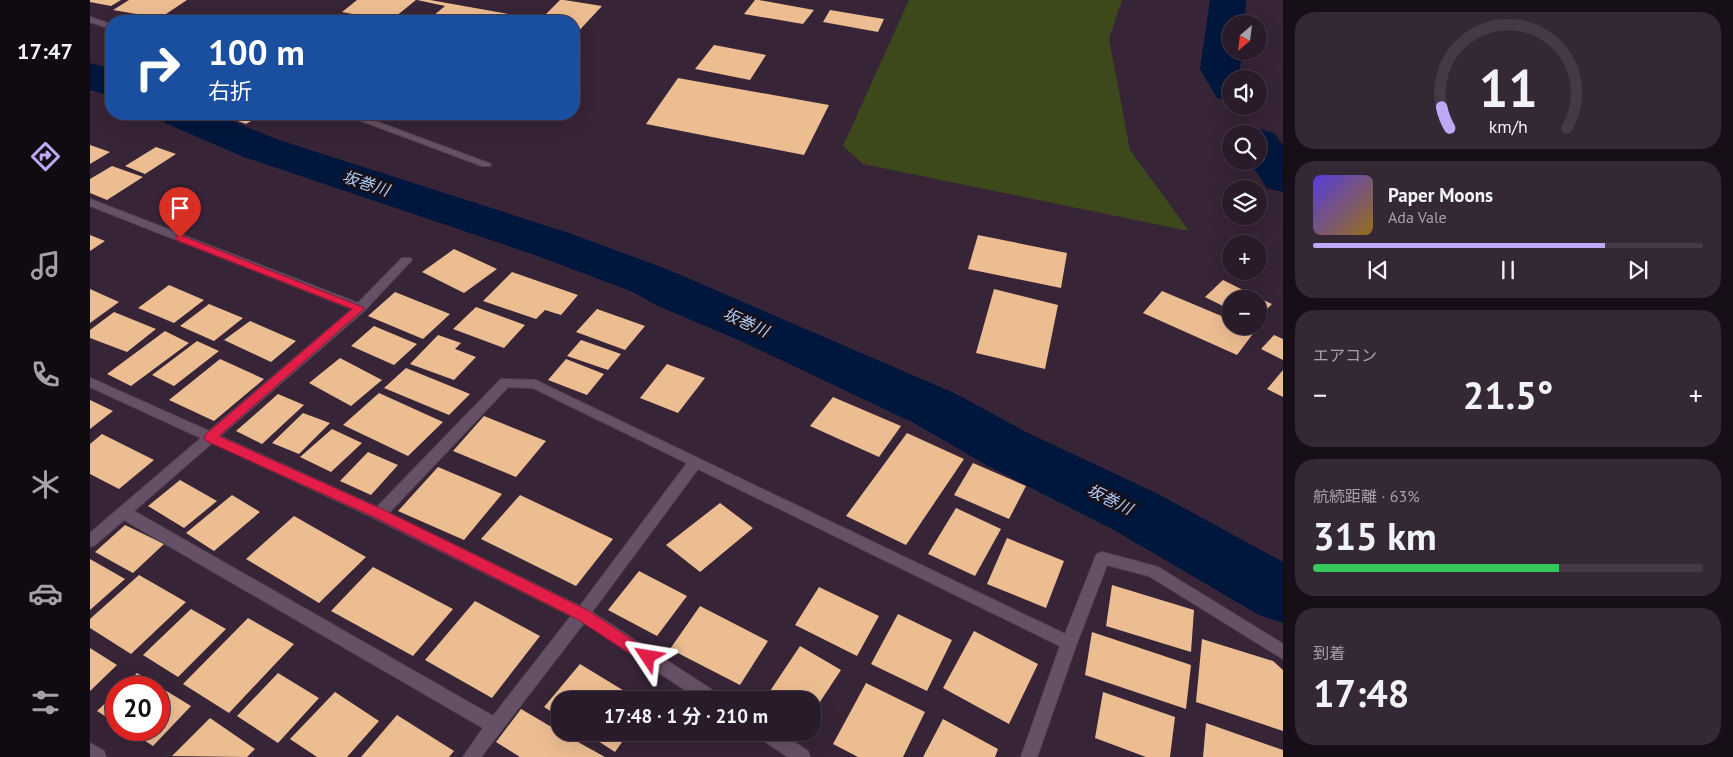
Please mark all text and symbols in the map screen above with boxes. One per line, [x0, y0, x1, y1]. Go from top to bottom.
north arrow [1222, 15, 1268, 60]
map controls [1222, 15, 1267, 335]
text: 100 m [208, 29, 305, 75]
icon: right [125, 35, 190, 100]
text: 17:47 [17, 37, 73, 65]
text: 11 [1479, 54, 1537, 121]
button: sound [1222, 70, 1267, 115]
text: 右折 [208, 77, 252, 105]
text: km/h [1488, 115, 1528, 138]
button: search [1222, 125, 1267, 170]
icon: directions [28, 139, 63, 174]
water label: 坂巻川 [340, 166, 394, 201]
button: layers [1222, 180, 1267, 225]
text: Paper Moons [1388, 183, 1493, 207]
pin [159, 187, 201, 238]
icon: arrive [166, 194, 194, 222]
text: Ada Vale [1388, 207, 1447, 227]
button: + [1222, 235, 1267, 280]
icon: music [28, 248, 63, 283]
icon: previous [1364, 256, 1392, 284]
icon: pause [1494, 256, 1522, 284]
icon: next [1624, 256, 1652, 284]
button: − [1222, 290, 1267, 335]
water label: 坂巻川 [720, 303, 774, 342]
text: エアコン [1313, 345, 1377, 365]
icon: phone [28, 357, 63, 392]
text: 21.5° [1463, 370, 1553, 419]
text: − [1313, 376, 1327, 413]
text: + [1689, 376, 1703, 413]
icon: climate [28, 467, 63, 502]
water label: 坂巻川 [1084, 479, 1138, 519]
text: 航続距離 · 63% [1313, 486, 1420, 506]
text: 315 km [1313, 511, 1437, 560]
icon: car [28, 576, 63, 611]
position arrow [621, 630, 673, 682]
text: 到着 [1313, 643, 1345, 663]
text: 17:48 [1313, 668, 1409, 717]
speed limit sign: 20 [105, 676, 170, 741]
icon: filters [28, 685, 63, 720]
text: 17:48 · 1 分 · 210 m [604, 704, 768, 728]

